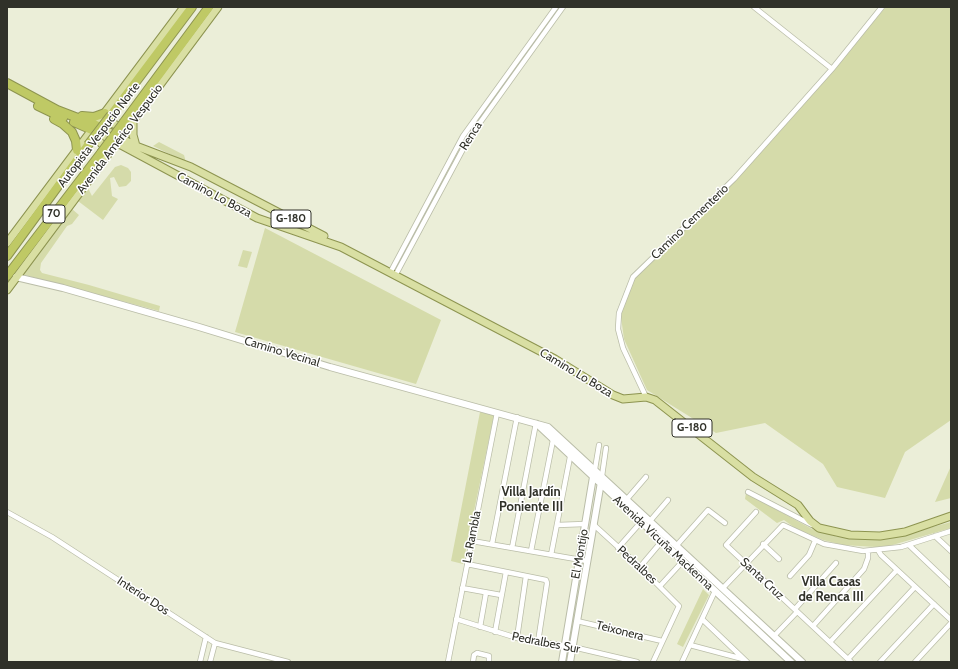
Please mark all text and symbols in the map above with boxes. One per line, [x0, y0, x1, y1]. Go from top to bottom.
street label: Autopista Vespucio Norte [55, 80, 143, 190]
street label: Avenida Américo Vespucio [74, 81, 166, 197]
street label: Renca [457, 119, 485, 153]
street label: Camino Lo Boza [174, 169, 254, 221]
street label: Camino Cementerio [648, 181, 732, 263]
road number: 70 [43, 205, 65, 223]
road number: G-180 [271, 210, 311, 228]
street label: Camino Vecinal [242, 334, 322, 370]
street label: Camino Lo Boza [537, 346, 615, 400]
road number: G-180 [672, 419, 712, 437]
district label: Villa Jardín Poniente III [499, 484, 563, 515]
street label: Avenida Vicuña Mackenna [610, 493, 716, 593]
street label: La Rambla [460, 510, 484, 564]
street label: El Montijo [569, 528, 591, 580]
street label: Pedralbes [614, 543, 660, 587]
street label: Santa Cruz [737, 555, 787, 603]
street label: Interior Dos [114, 574, 172, 618]
district label: Villa Casas de Renca III [798, 574, 864, 605]
street label: Teixonera [595, 618, 645, 644]
street label: Pedralbes Sur [511, 629, 581, 657]

